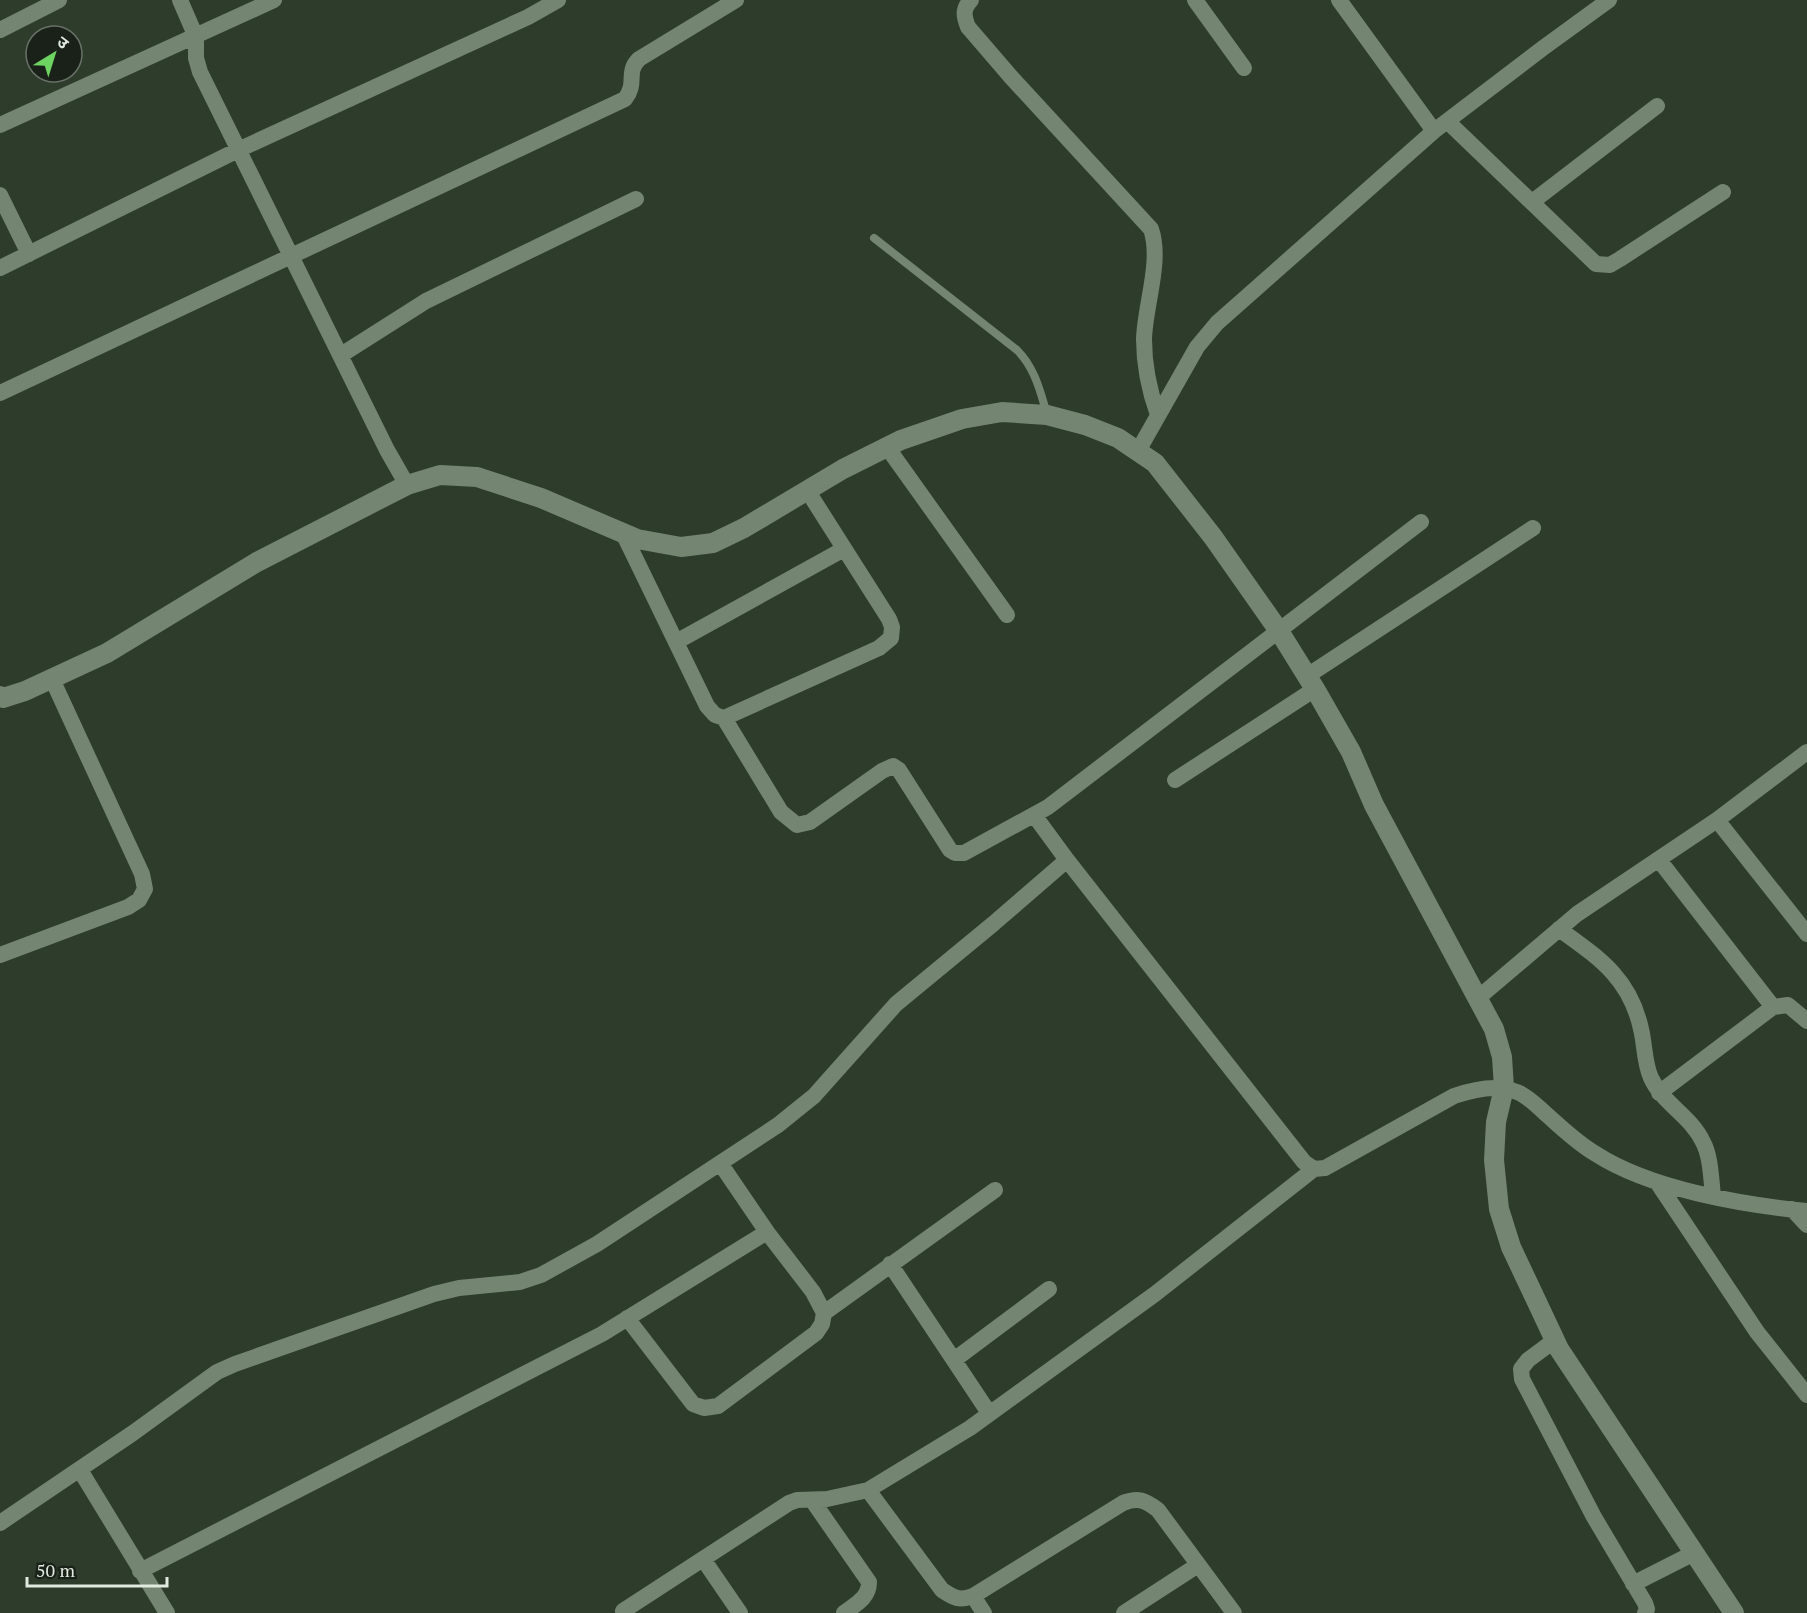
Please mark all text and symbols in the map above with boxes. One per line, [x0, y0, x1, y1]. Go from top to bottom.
north arrow [24, 24, 84, 84]
text: उ [53, 31, 74, 54]
scale bar [27, 1550, 166, 1588]
text: 50 m [36, 1558, 76, 1582]

